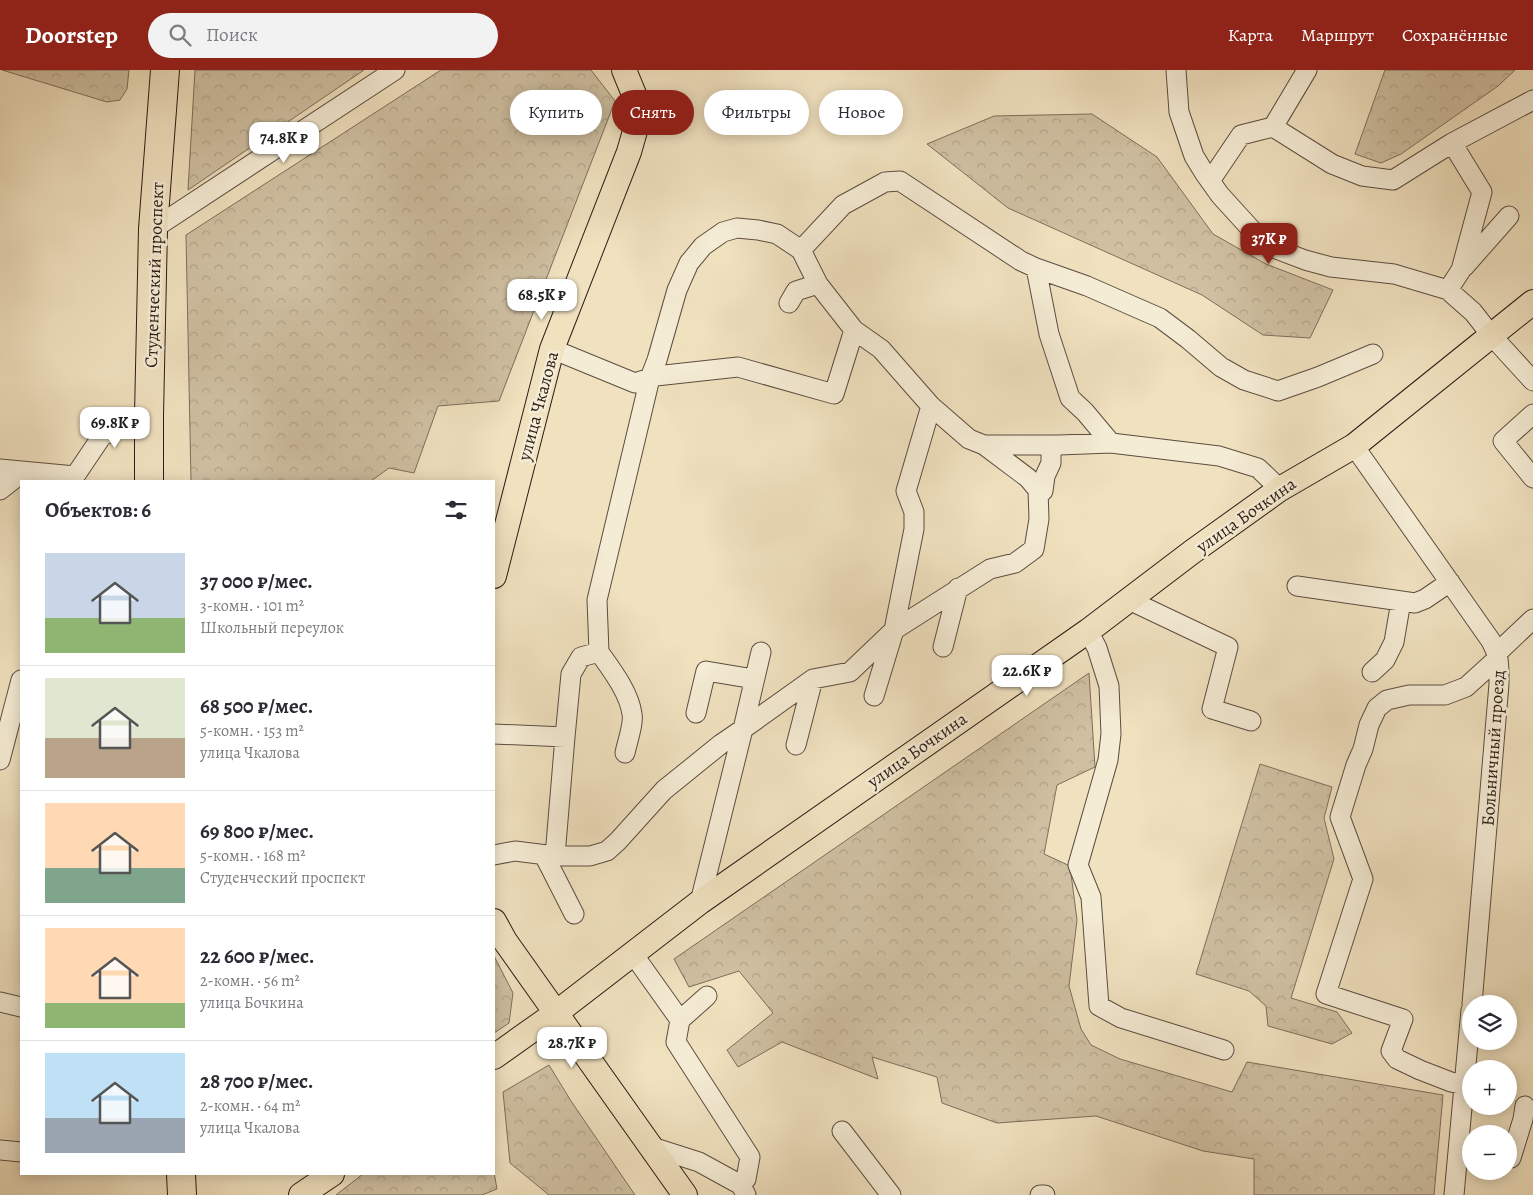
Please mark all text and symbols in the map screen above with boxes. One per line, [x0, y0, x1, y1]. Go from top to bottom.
search box [148, 13, 498, 58]
text: Doorstep [25, 19, 118, 51]
icon: search [166, 21, 194, 49]
text: Поиск [206, 22, 258, 48]
text: Карта [1228, 23, 1273, 47]
text: Маршрут [1301, 23, 1374, 47]
text: Сохранённые [1402, 23, 1508, 47]
chip: Купить [510, 90, 602, 135]
chip: Снять [612, 90, 694, 135]
chip: Фильтры [704, 90, 809, 135]
chip: Новое [819, 90, 903, 135]
pin: 74.8K ₽ [238, 122, 330, 164]
text: 74.8K ₽ [260, 127, 308, 149]
street label: Студенческий проспект [139, 182, 169, 368]
pin: 37K ₽ [1234, 222, 1304, 265]
text: 37K ₽ [1251, 228, 1287, 250]
pin: 68.5K ₽ [496, 278, 588, 321]
text: 68.5K ₽ [518, 284, 566, 306]
street label: улица Чкалова [512, 348, 564, 464]
pin: 69.8K ₽ [69, 406, 161, 449]
text: 69.8K ₽ [91, 412, 139, 434]
street label: улица Бочкина [1191, 471, 1301, 559]
text: Объектов: 6 [45, 496, 151, 524]
icon: filters [442, 496, 470, 524]
text: 37 000 ₽/мес. [200, 567, 313, 595]
icon: home [85, 573, 145, 633]
text: 3-комн. · 101 m² [200, 595, 304, 617]
text: Школьный переулок [200, 617, 344, 639]
pin: 22.6K ₽ [981, 654, 1073, 697]
text: 22.6K ₽ [1003, 660, 1051, 682]
street label: Больничный проезд [1476, 669, 1510, 827]
text: 68 500 ₽/мес. [200, 692, 313, 720]
icon: home [85, 698, 145, 758]
street label: улица Бочкина [862, 706, 972, 794]
text: 5-комн. · 153 m² [200, 720, 304, 742]
text: улица Чкалова [200, 742, 300, 764]
text: 69 800 ₽/мес. [200, 817, 314, 845]
icon: home [85, 823, 145, 883]
text: 5-комн. · 168 m² [200, 845, 306, 867]
text: Студенческий проспект [200, 867, 365, 889]
text: 22 600 ₽/мес. [200, 942, 314, 970]
icon: home [85, 948, 145, 1008]
text: 2-комн. · 56 m² [200, 970, 300, 992]
text: улица Бочкина [200, 992, 304, 1014]
map controls [1462, 995, 1517, 1180]
button: layers [1462, 995, 1517, 1050]
pin: 28.7K ₽ [526, 1026, 618, 1069]
text: 28.7K ₽ [548, 1032, 596, 1054]
button: + [1462, 1060, 1517, 1115]
text: 28 700 ₽/мес. [200, 1067, 314, 1095]
icon: home [85, 1073, 145, 1133]
text: 2-комн. · 64 m² [200, 1095, 300, 1117]
text: улица Чкалова [200, 1117, 300, 1139]
button: − [1462, 1125, 1517, 1180]

